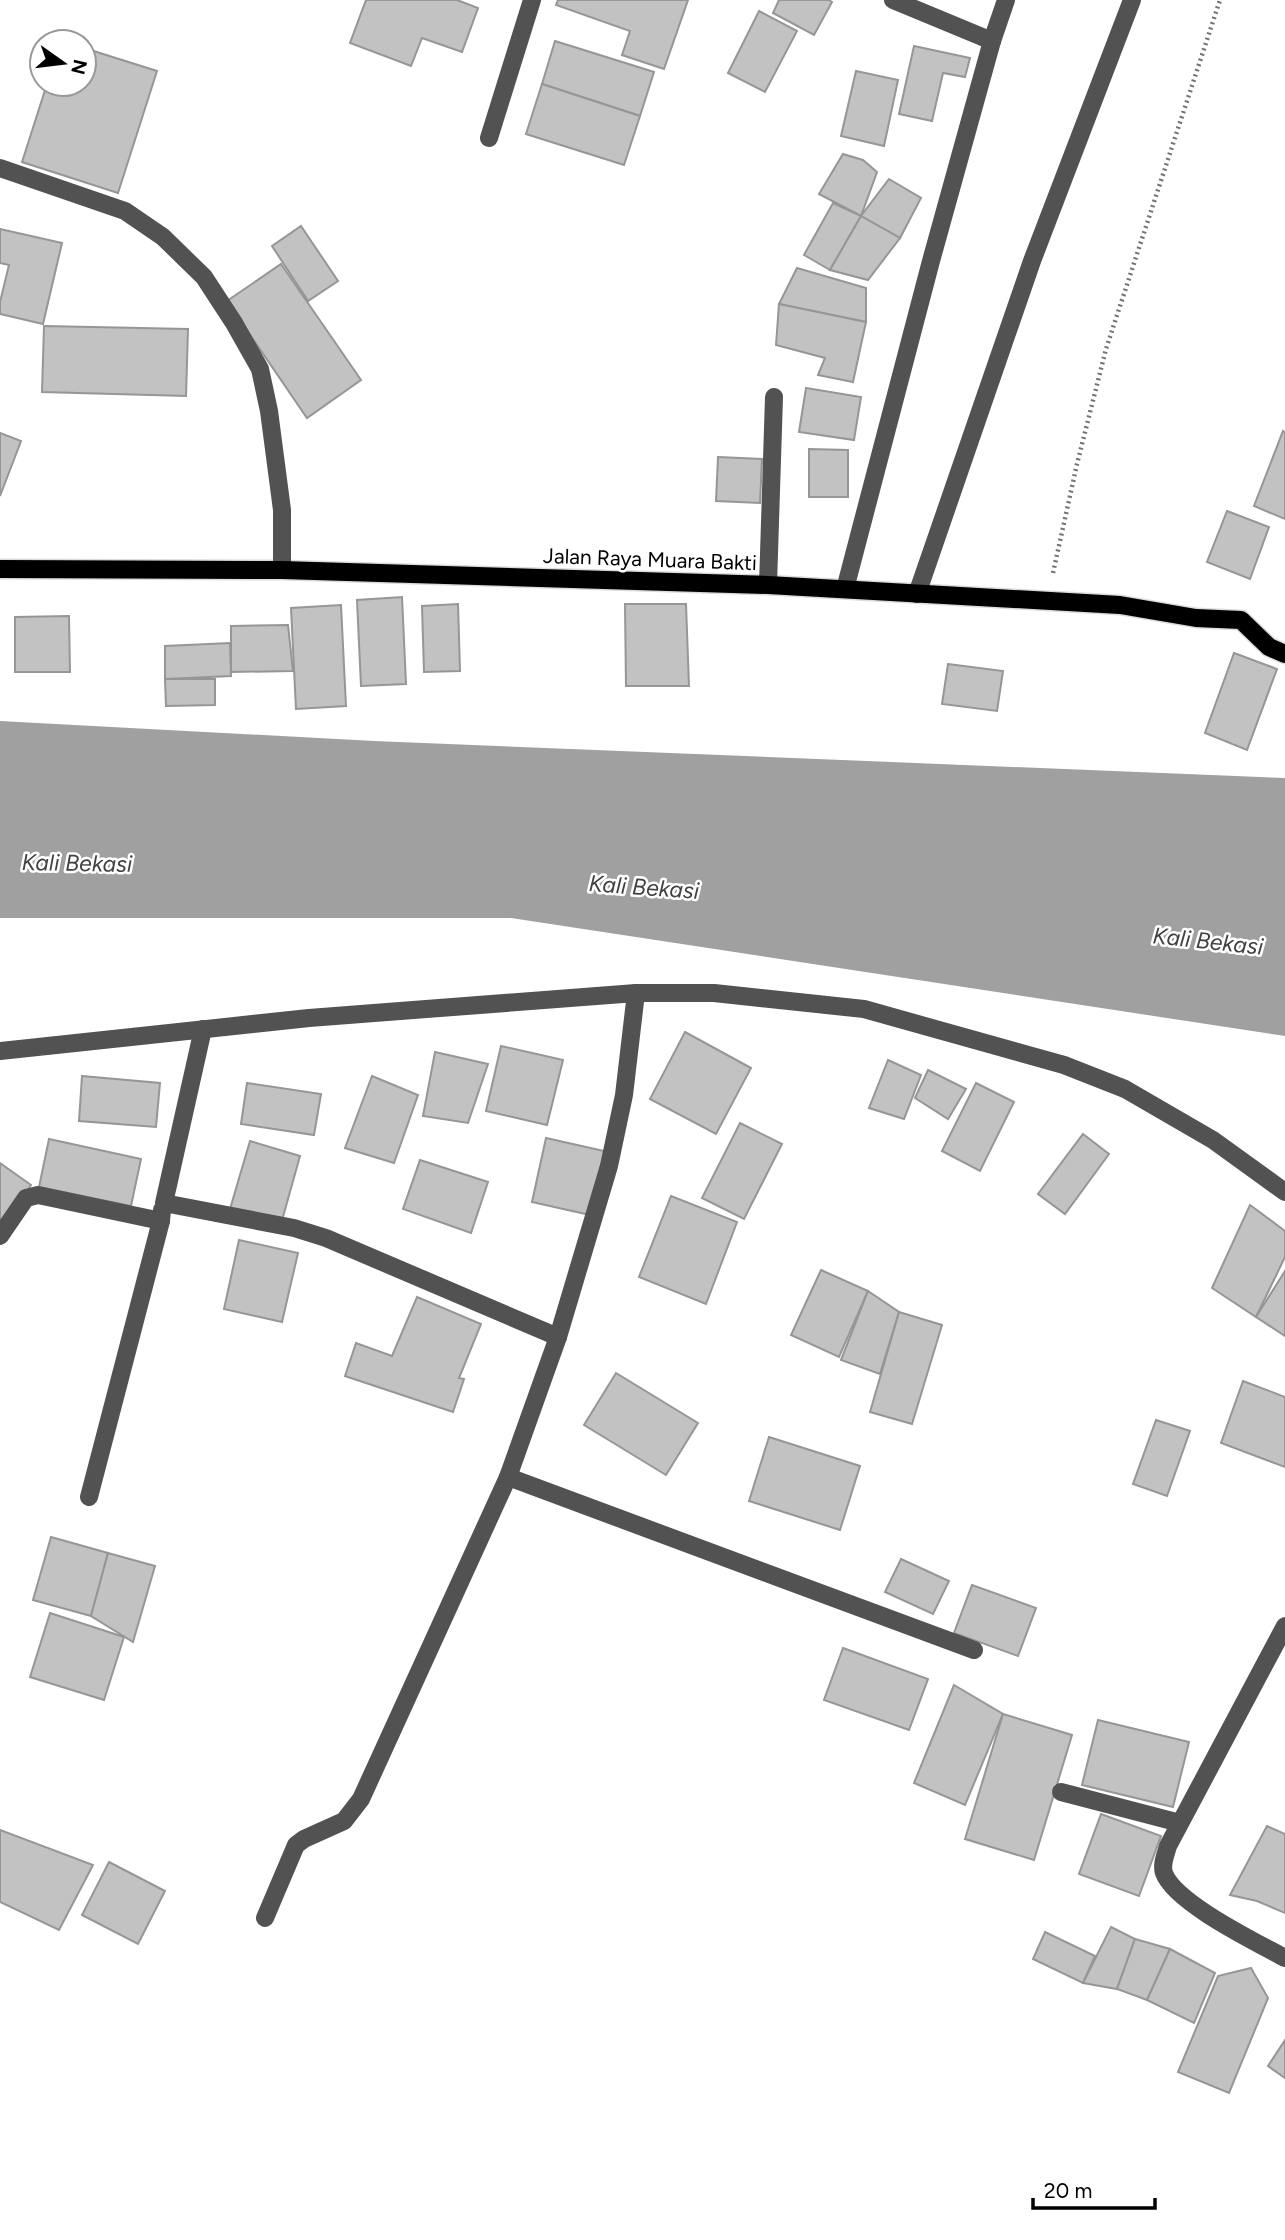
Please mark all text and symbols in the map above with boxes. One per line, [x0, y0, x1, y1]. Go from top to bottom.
north arrow [28, 28, 98, 98]
text: N [66, 57, 92, 77]
street label: Jalan Raya Muara Bakti [543, 543, 757, 575]
water label: Kali Bekasi [21, 848, 133, 878]
water label: Kali Bekasi [588, 869, 701, 905]
water label: Kali Bekasi [1151, 921, 1265, 961]
scale bar [1033, 2166, 1156, 2210]
text: 20 m [1044, 2178, 1092, 2203]

